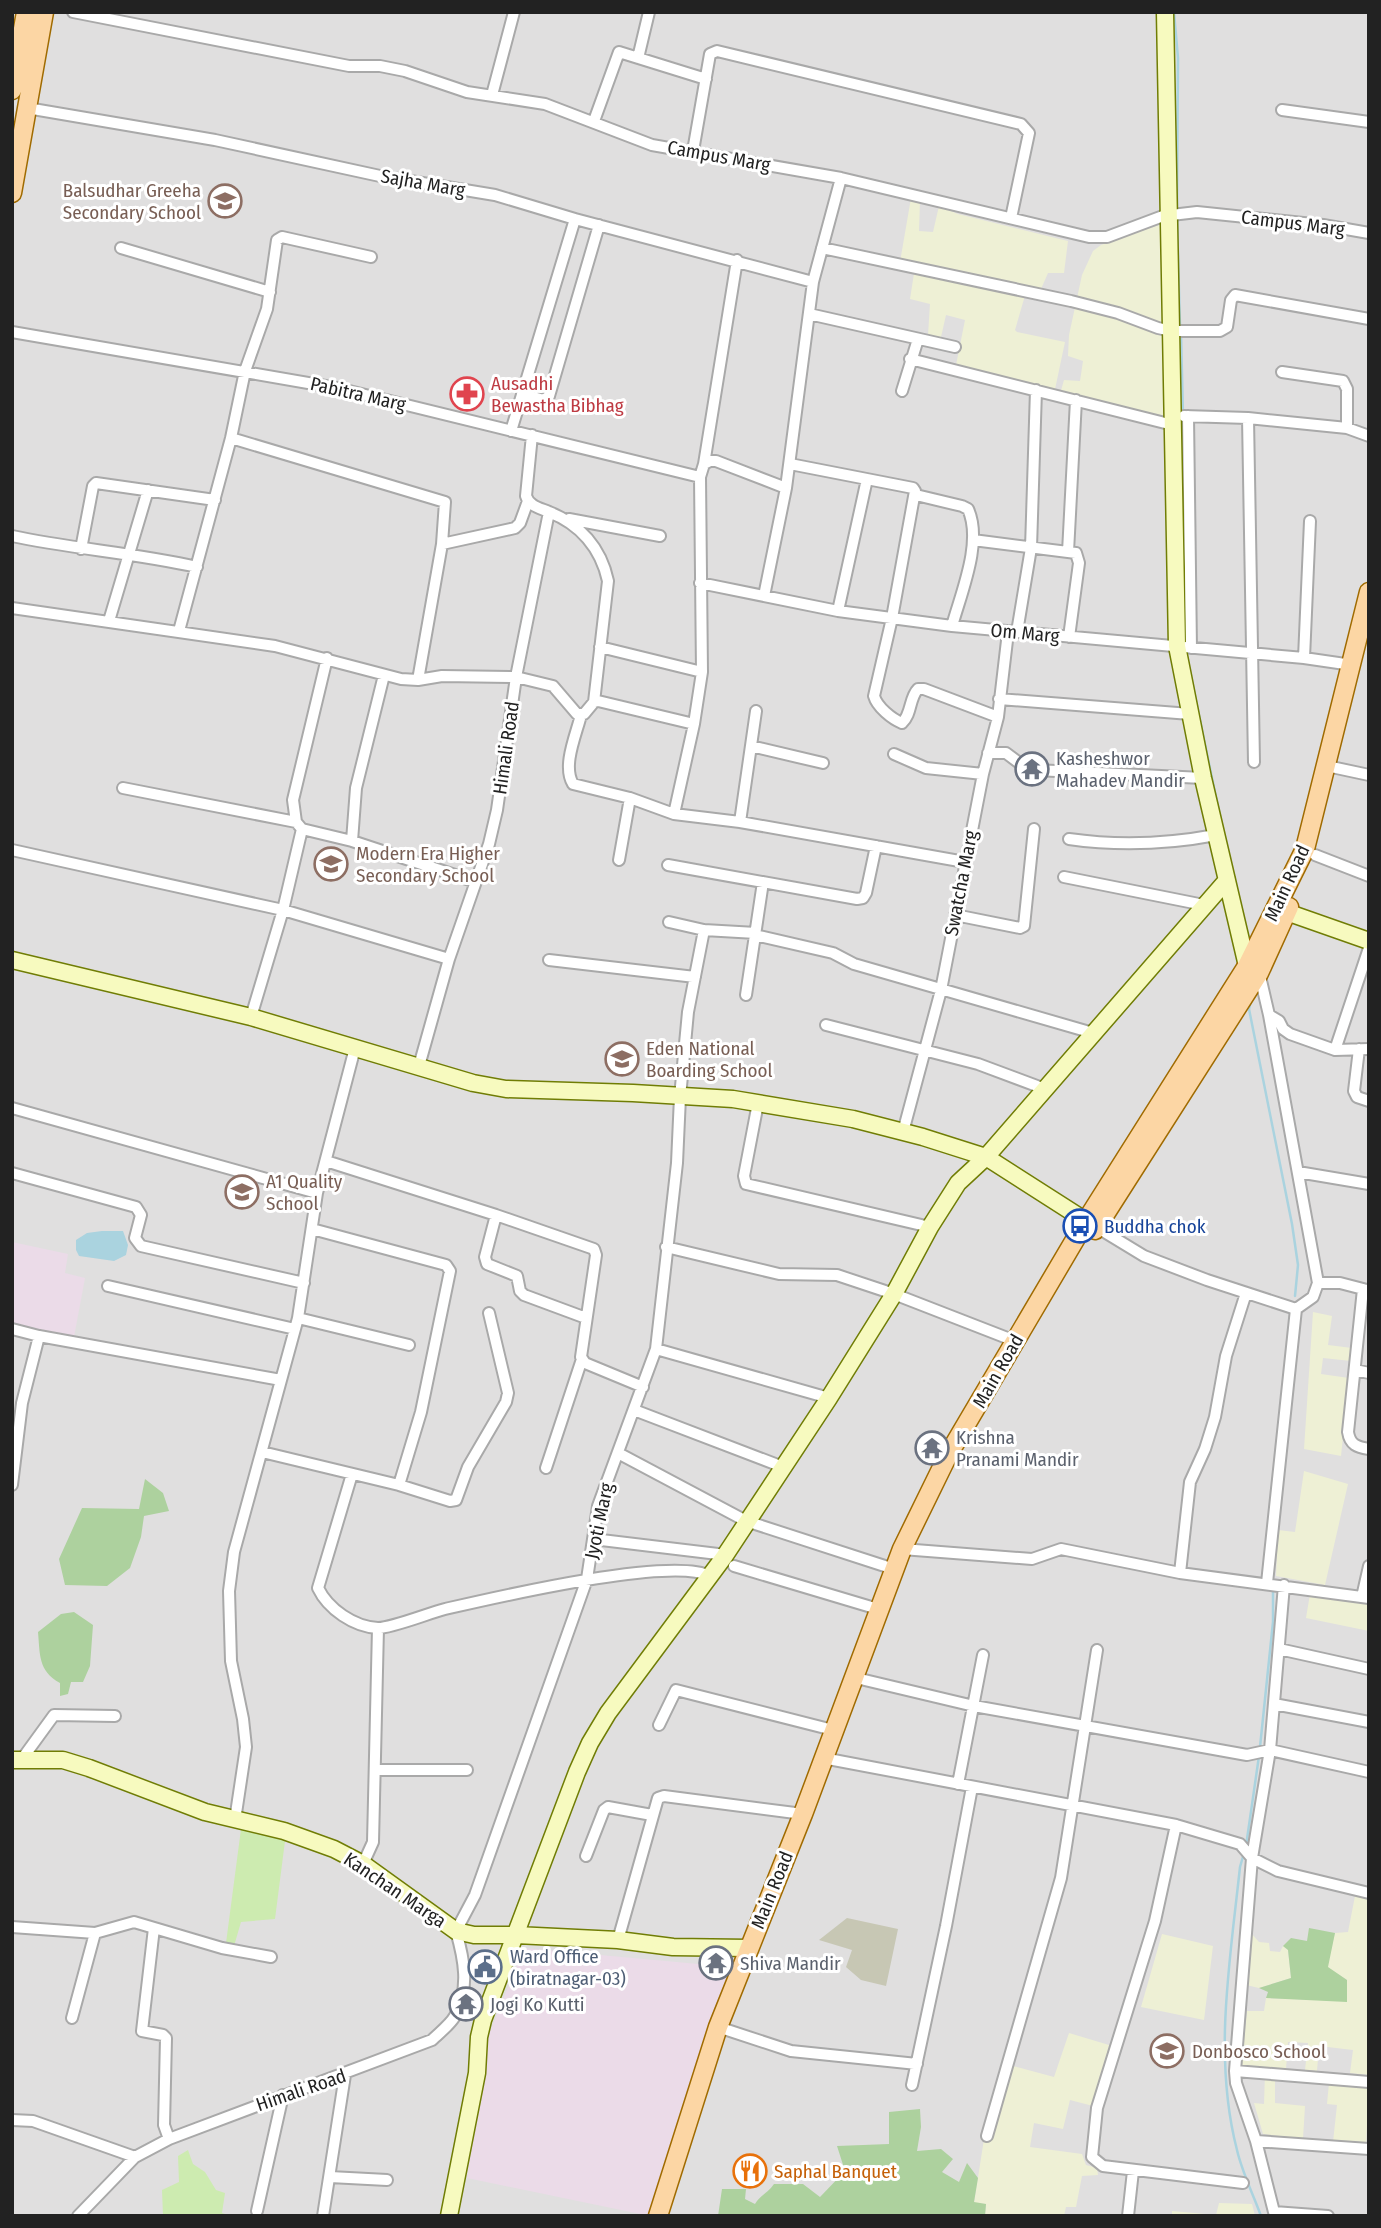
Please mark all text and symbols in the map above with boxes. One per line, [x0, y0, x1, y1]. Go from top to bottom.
street label: Campus Marg [666, 136, 772, 176]
street label: Sajha Marg [379, 164, 467, 202]
place label: Balsudhar Greeha Secondary School [63, 179, 201, 224]
school or university icon: Balsudhar Greeha Secondary School [206, 182, 244, 220]
street label: Campus Marg [1240, 205, 1346, 241]
street label: Pabitra Marg [308, 372, 408, 416]
place label: Ausadhi Bewastha Bibhag [491, 372, 624, 417]
pharmacy icon: Ausadhi Bewastha Bibhag [448, 375, 486, 413]
street label: Om Marg [990, 619, 1061, 647]
street label: Himali Road [488, 700, 524, 796]
place label: Kasheshwor Mahadev Mandir [1056, 747, 1185, 792]
temple icon: Kasheshwor Mahadev Mandir [1013, 750, 1051, 788]
street label: Swatcha Marg [940, 828, 982, 938]
street label: Main Road [1259, 841, 1315, 925]
place label: Modern Era Higher Secondary School [356, 842, 500, 887]
school or university icon: Modern Era Higher Secondary School [312, 845, 350, 883]
place label: Eden National Boarding School [646, 1037, 773, 1082]
school or university icon: Eden National Boarding School [603, 1040, 641, 1078]
place label: A1 Quality School [266, 1170, 343, 1215]
school or university icon: A1 Quality School [223, 1173, 261, 1211]
bus stop icon: Buddha chok [1061, 1207, 1099, 1245]
place label: Buddha chok [1104, 1215, 1206, 1238]
street label: Main Road [968, 1330, 1028, 1412]
place label: Krishna Pranami Mandir [956, 1426, 1079, 1471]
temple icon: Krishna Pranami Mandir [913, 1429, 951, 1467]
street label: Jyoti Marg [580, 1481, 618, 1561]
street label: Kanchan Marga [340, 1847, 450, 1933]
street label: Main Road [746, 1848, 798, 1932]
temple icon: Shiva Mandir [697, 1944, 735, 1982]
place label: Ward Office (biratnagar-03) [510, 1945, 626, 1990]
public building icon: Ward Office (biratnagar-03) [466, 1948, 504, 1986]
place label: Shiva Mandir [740, 1952, 841, 1975]
temple icon: Jogi Ko Kutti [447, 1985, 485, 2023]
place label: Jogi Ko Kutti [490, 1993, 585, 2016]
school or university icon: Donbosco School [1148, 2032, 1186, 2070]
place label: Donbosco School [1192, 2040, 1326, 2063]
street label: Himali Road [253, 2064, 349, 2116]
restaurant icon: Saphal Banquet [731, 2152, 769, 2190]
place label: Saphal Banquet [774, 2160, 898, 2183]

